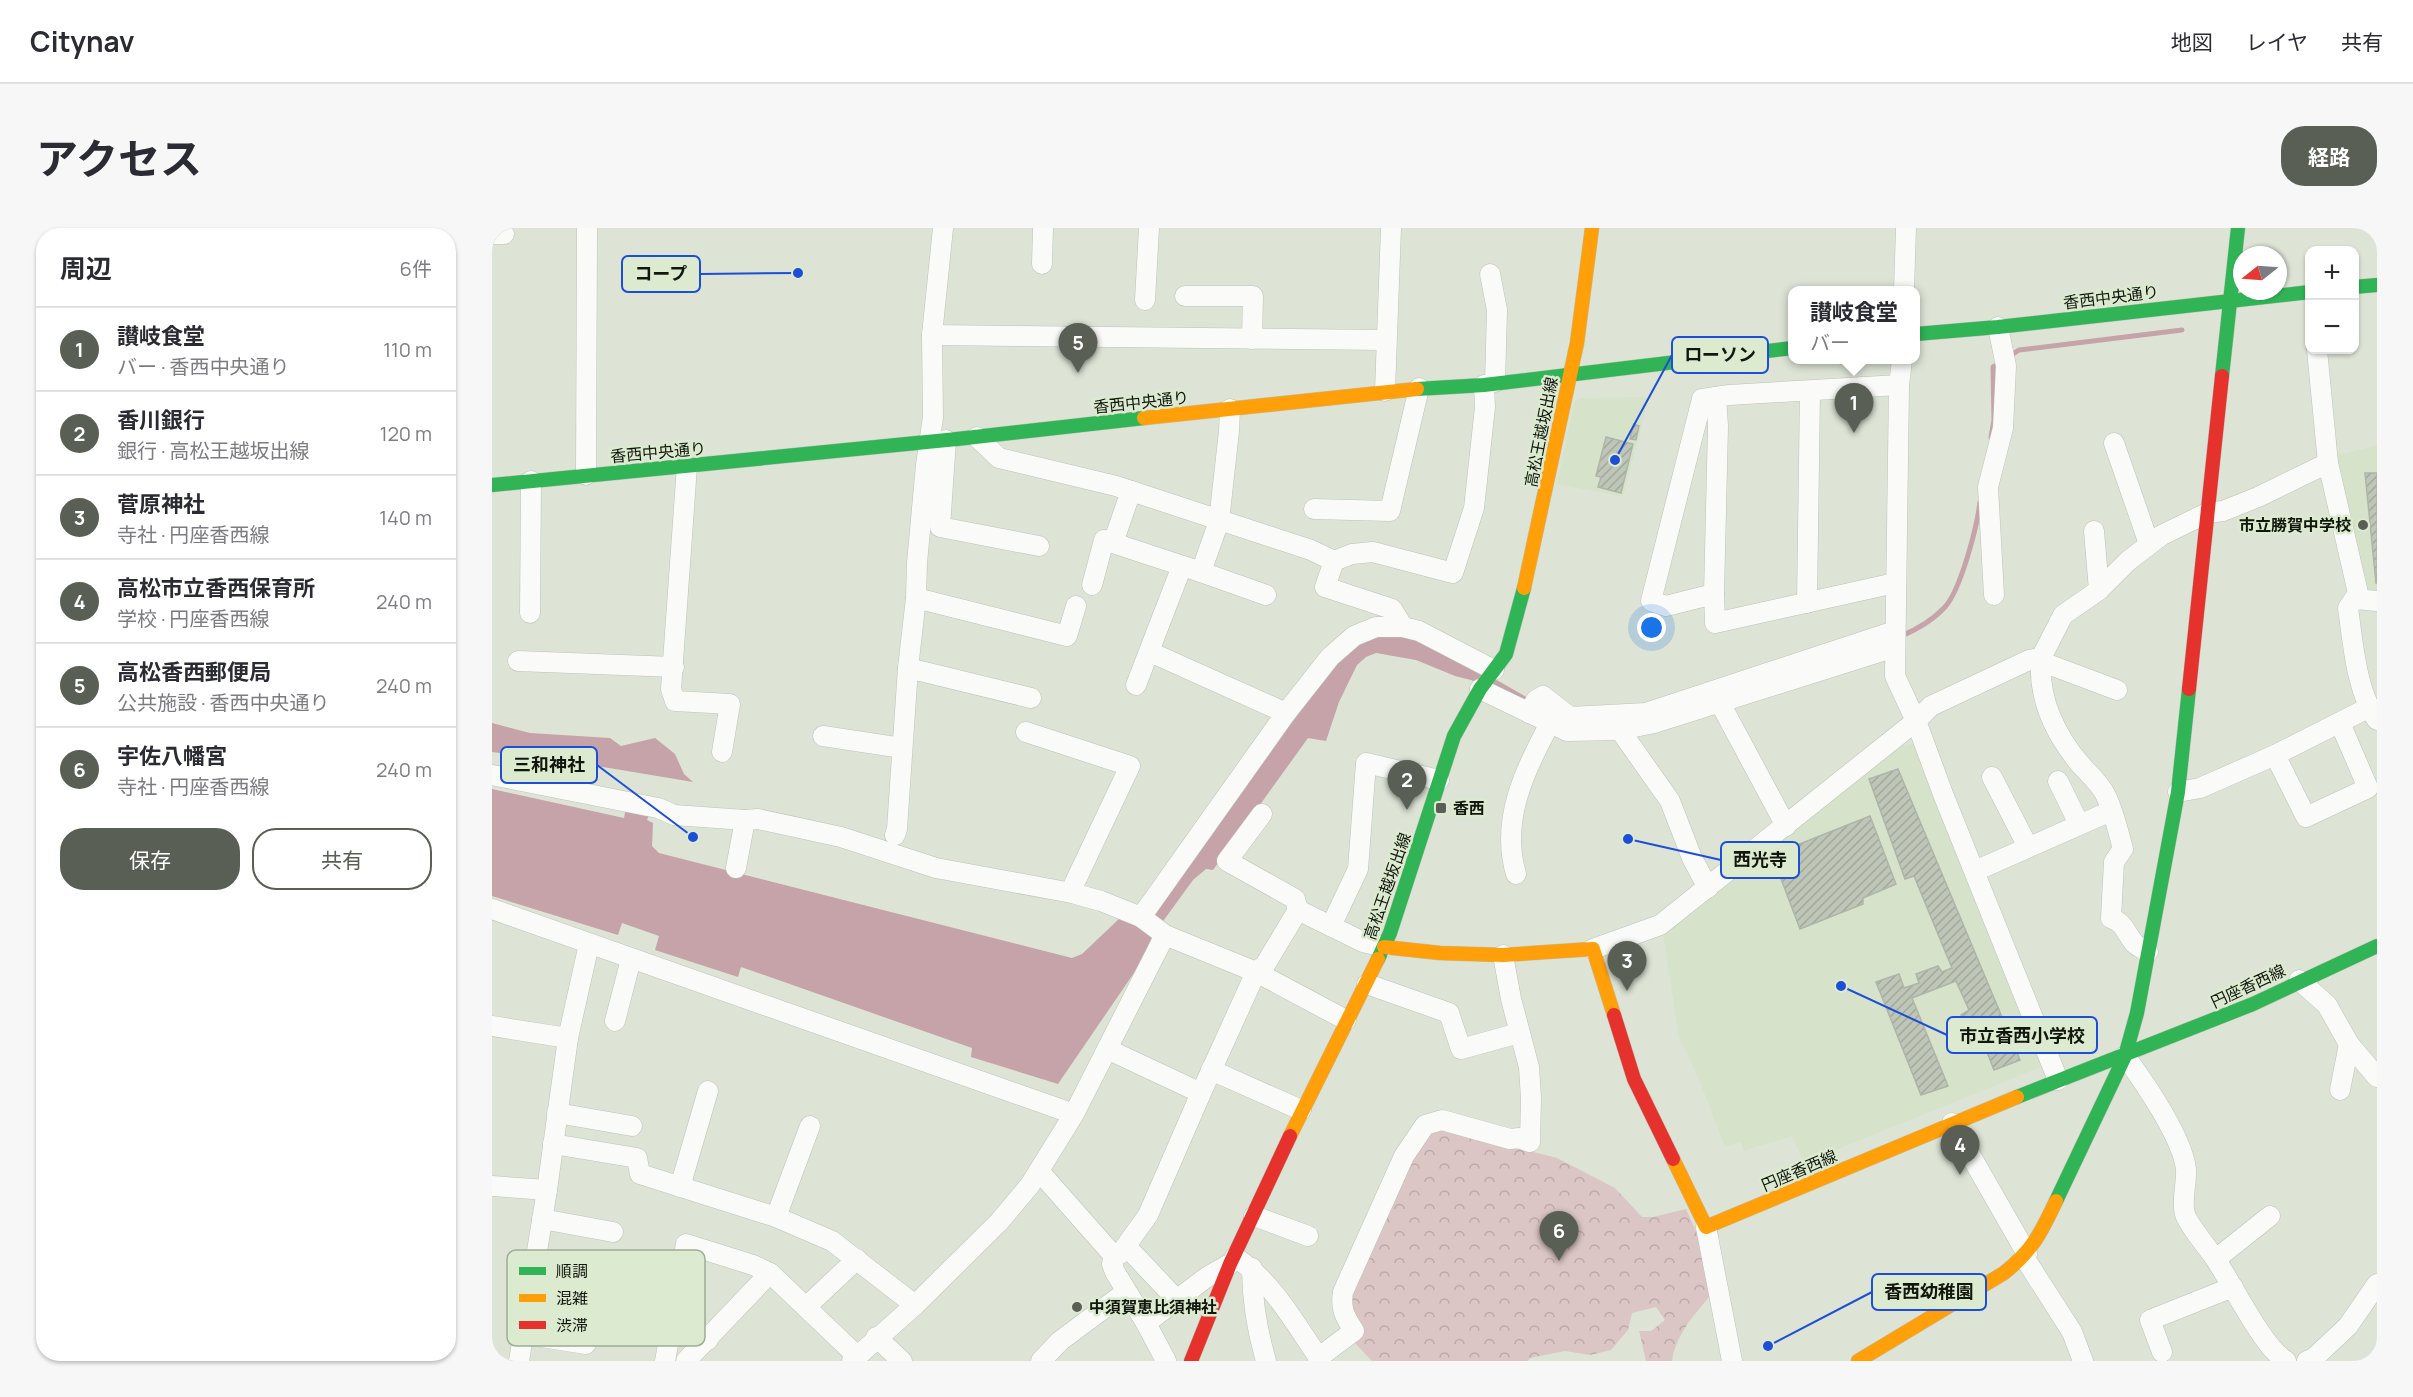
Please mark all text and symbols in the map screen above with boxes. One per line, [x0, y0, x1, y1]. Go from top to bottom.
text: Citynav [30, 22, 134, 60]
text: 地図 [2171, 28, 2213, 56]
text: レイヤ [2246, 28, 2308, 56]
text: 共有 [2341, 28, 2383, 56]
button: 経路 [2281, 126, 2377, 186]
text: アクセス [36, 129, 202, 187]
north arrow [2233, 246, 2287, 300]
map controls [2305, 246, 2359, 354]
button: + [2305, 246, 2359, 300]
text: 周辺 [60, 250, 112, 286]
text: 6件 [400, 255, 432, 282]
callout: コープ [622, 256, 700, 292]
text: コープ [635, 261, 687, 285]
street label: 香西中央通り [2062, 280, 2160, 314]
popup [1788, 286, 1920, 364]
text: 讃岐食堂 [1810, 297, 1898, 327]
button: − [2305, 300, 2359, 354]
text: 讃岐食堂 [117, 321, 205, 351]
pin: 5 [1058, 324, 1098, 373]
text: バー [1810, 329, 1850, 356]
text: 1 [75, 336, 84, 363]
text: 110 m [383, 336, 432, 363]
callout: ローソン [1672, 337, 1768, 373]
text: ローソン [1684, 342, 1756, 366]
text: バー · 香西中央通り [117, 353, 290, 380]
street label: 高松王越坂出線 [1520, 375, 1562, 489]
pin: 1 [1834, 384, 1874, 433]
street label: 香西中央通り [1092, 386, 1190, 418]
text: 香川銀行 [117, 405, 205, 435]
text: 2 [74, 420, 85, 447]
text: 120 m [380, 420, 432, 447]
text: 銀行 · 高松王越坂出線 [117, 437, 310, 464]
street label: 香西中央通り [609, 437, 707, 467]
text: 菅原神社 [117, 489, 205, 519]
text: 3 [74, 504, 85, 531]
text: 140 m [379, 504, 432, 531]
place label: 市立勝賀中学校 [2239, 514, 2351, 536]
marker: 市立勝賀中学校 [2356, 518, 2370, 532]
text: 寺社 · 円座香西線 [117, 521, 270, 548]
text: 高松市立香西保育所 [117, 573, 315, 603]
text: 4 [73, 588, 86, 615]
text: 240 m [376, 588, 432, 615]
text: 学校 · 円座香西線 [117, 605, 270, 632]
your location [1637, 613, 1666, 642]
text: 高松香西郵便局 [117, 657, 271, 687]
text: 5 [74, 672, 85, 699]
text: 240 m [376, 672, 432, 699]
text: 公共施設 · 香西中央通り [117, 689, 330, 716]
text: 宇佐八幡宮 [117, 741, 227, 771]
callout: 三和神社 [501, 747, 597, 783]
text: 三和神社 [513, 752, 585, 776]
text: 6 [73, 756, 86, 783]
text: 240 m [376, 756, 432, 783]
pin: 2 [1388, 760, 1426, 810]
text: 寺社 · 円座香西線 [117, 773, 270, 800]
place label: 香西 [1453, 797, 1485, 819]
marker: 香西 [1434, 801, 1448, 815]
button: 保存 [60, 828, 240, 890]
button: 共有 [252, 828, 432, 890]
street label: 高松王越坂出線 [1358, 829, 1416, 943]
callout: 西光寺 [1721, 842, 1799, 878]
text: 西光寺 [1733, 847, 1787, 871]
pin: 3 [1608, 942, 1646, 991]
street label: 円座香西線 [2207, 959, 2289, 1013]
callout: 市立香西小学校 [1947, 1017, 2097, 1053]
text: 市立香西小学校 [1959, 1023, 2085, 1047]
pin: 4 [1940, 1126, 1980, 1175]
street label: 円座香西線 [1758, 1144, 1840, 1196]
pin: 6 [1540, 1212, 1578, 1261]
legend [507, 1250, 705, 1346]
text: 順調 [556, 1260, 588, 1282]
callout: 香西幼稚園 [1872, 1274, 1986, 1310]
text: 香西幼稚園 [1884, 1279, 1974, 1303]
text: 混雑 [556, 1287, 588, 1309]
place label: 中須賀恵比須神社 [1089, 1296, 1217, 1318]
marker: 中須賀恵比須神社 [1070, 1300, 1084, 1314]
text: 渋滞 [556, 1314, 588, 1336]

